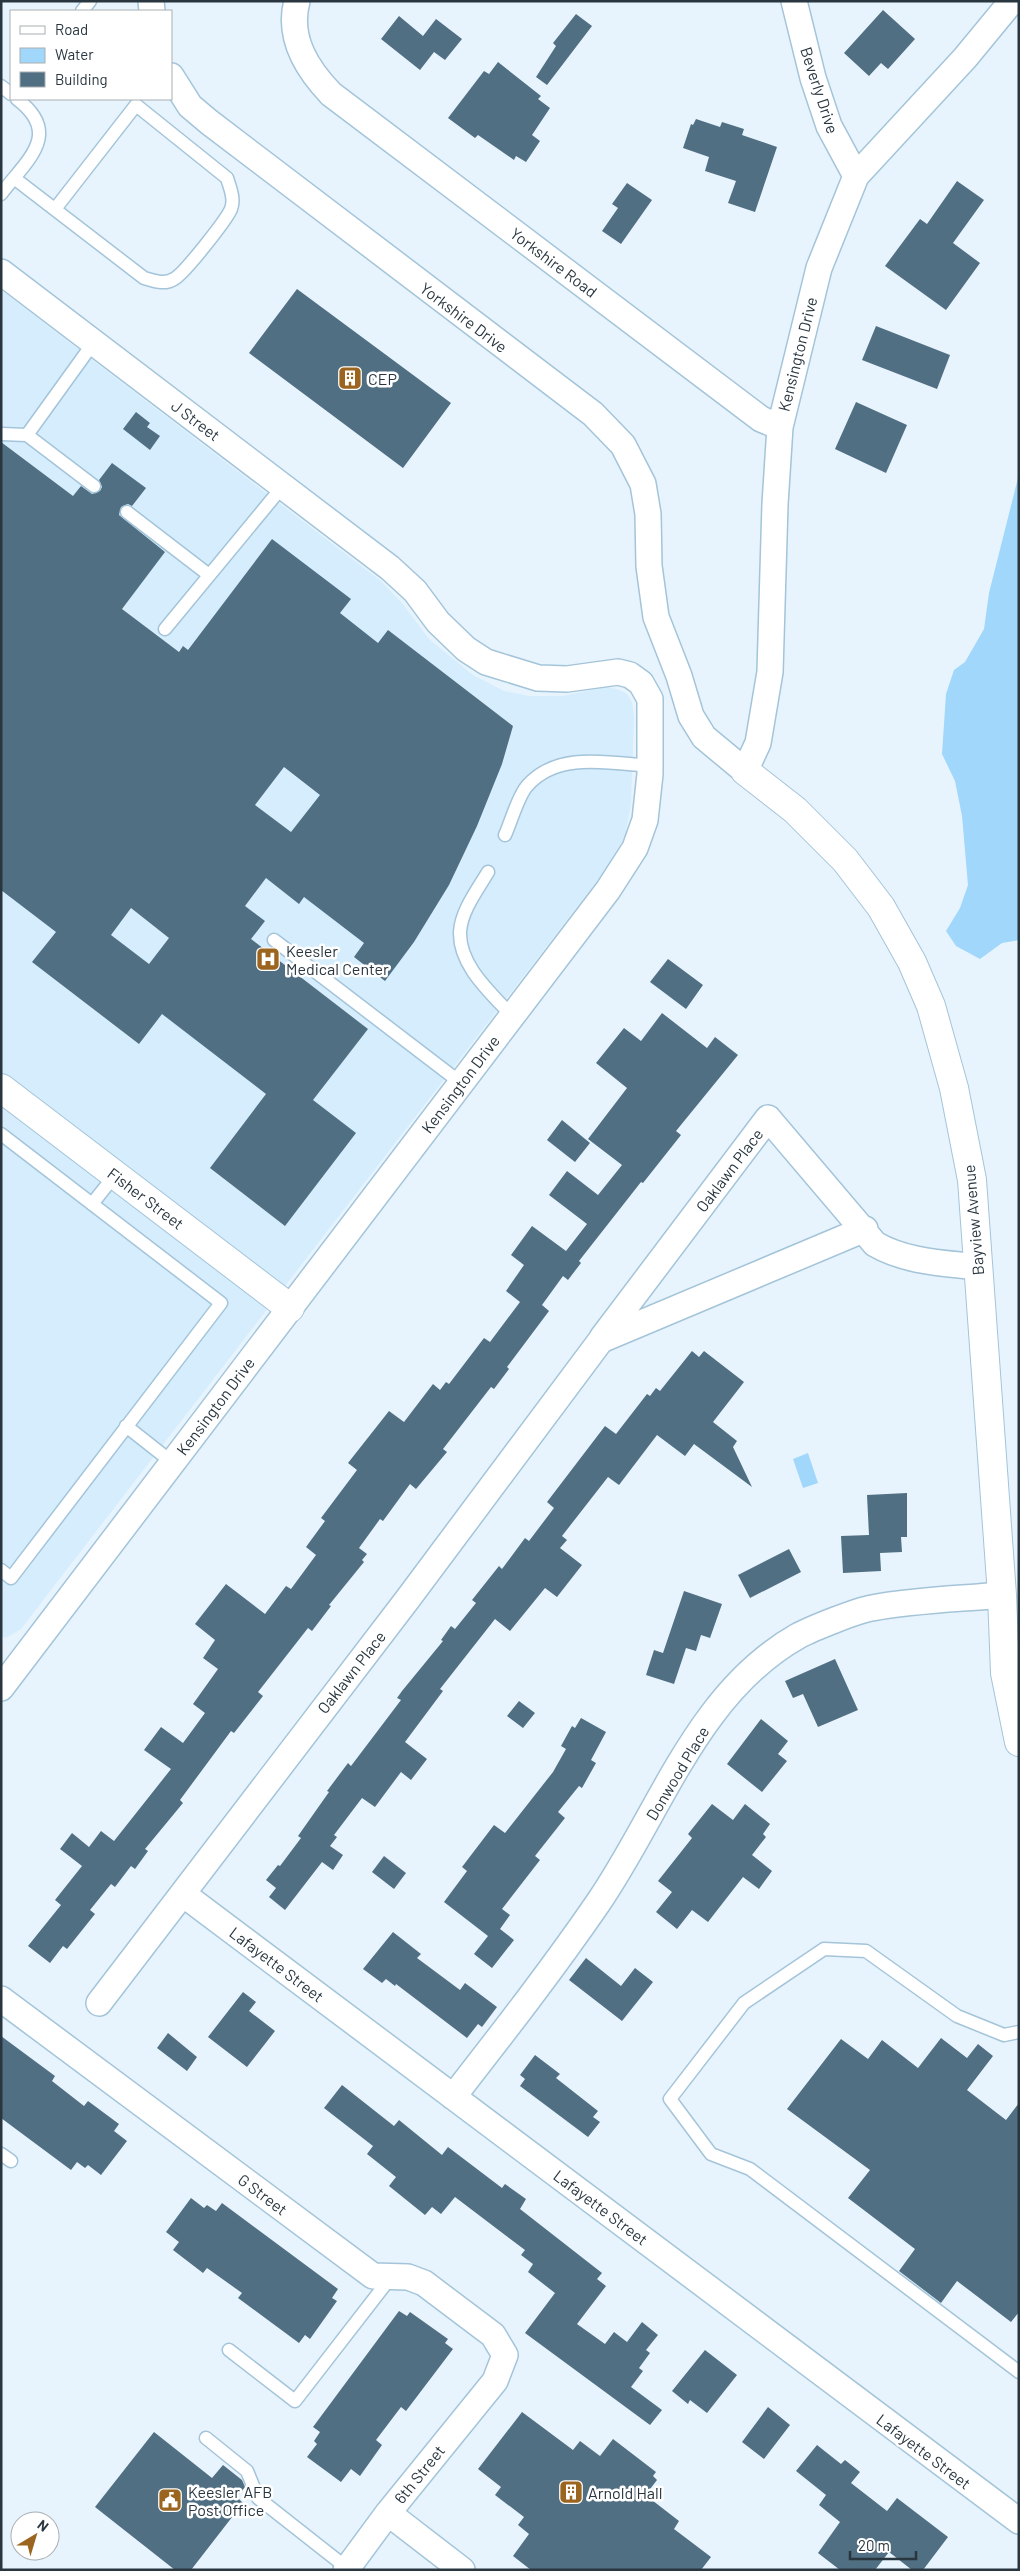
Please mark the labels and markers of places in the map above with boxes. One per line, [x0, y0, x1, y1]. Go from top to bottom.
building icon: CEP [337, 365, 363, 391]
place label: CEP [368, 369, 397, 388]
place label: Keesler Medical Center [286, 941, 389, 978]
hospital icon: Keesler Medical Center [255, 946, 281, 972]
building icon: Arnold Hall [558, 2479, 584, 2505]
place label: Keesler AFB Post Office [188, 2482, 272, 2519]
place label: Arnold Hall [588, 2483, 662, 2502]
public building icon: Keesler AFB Post Office [157, 2487, 183, 2513]

